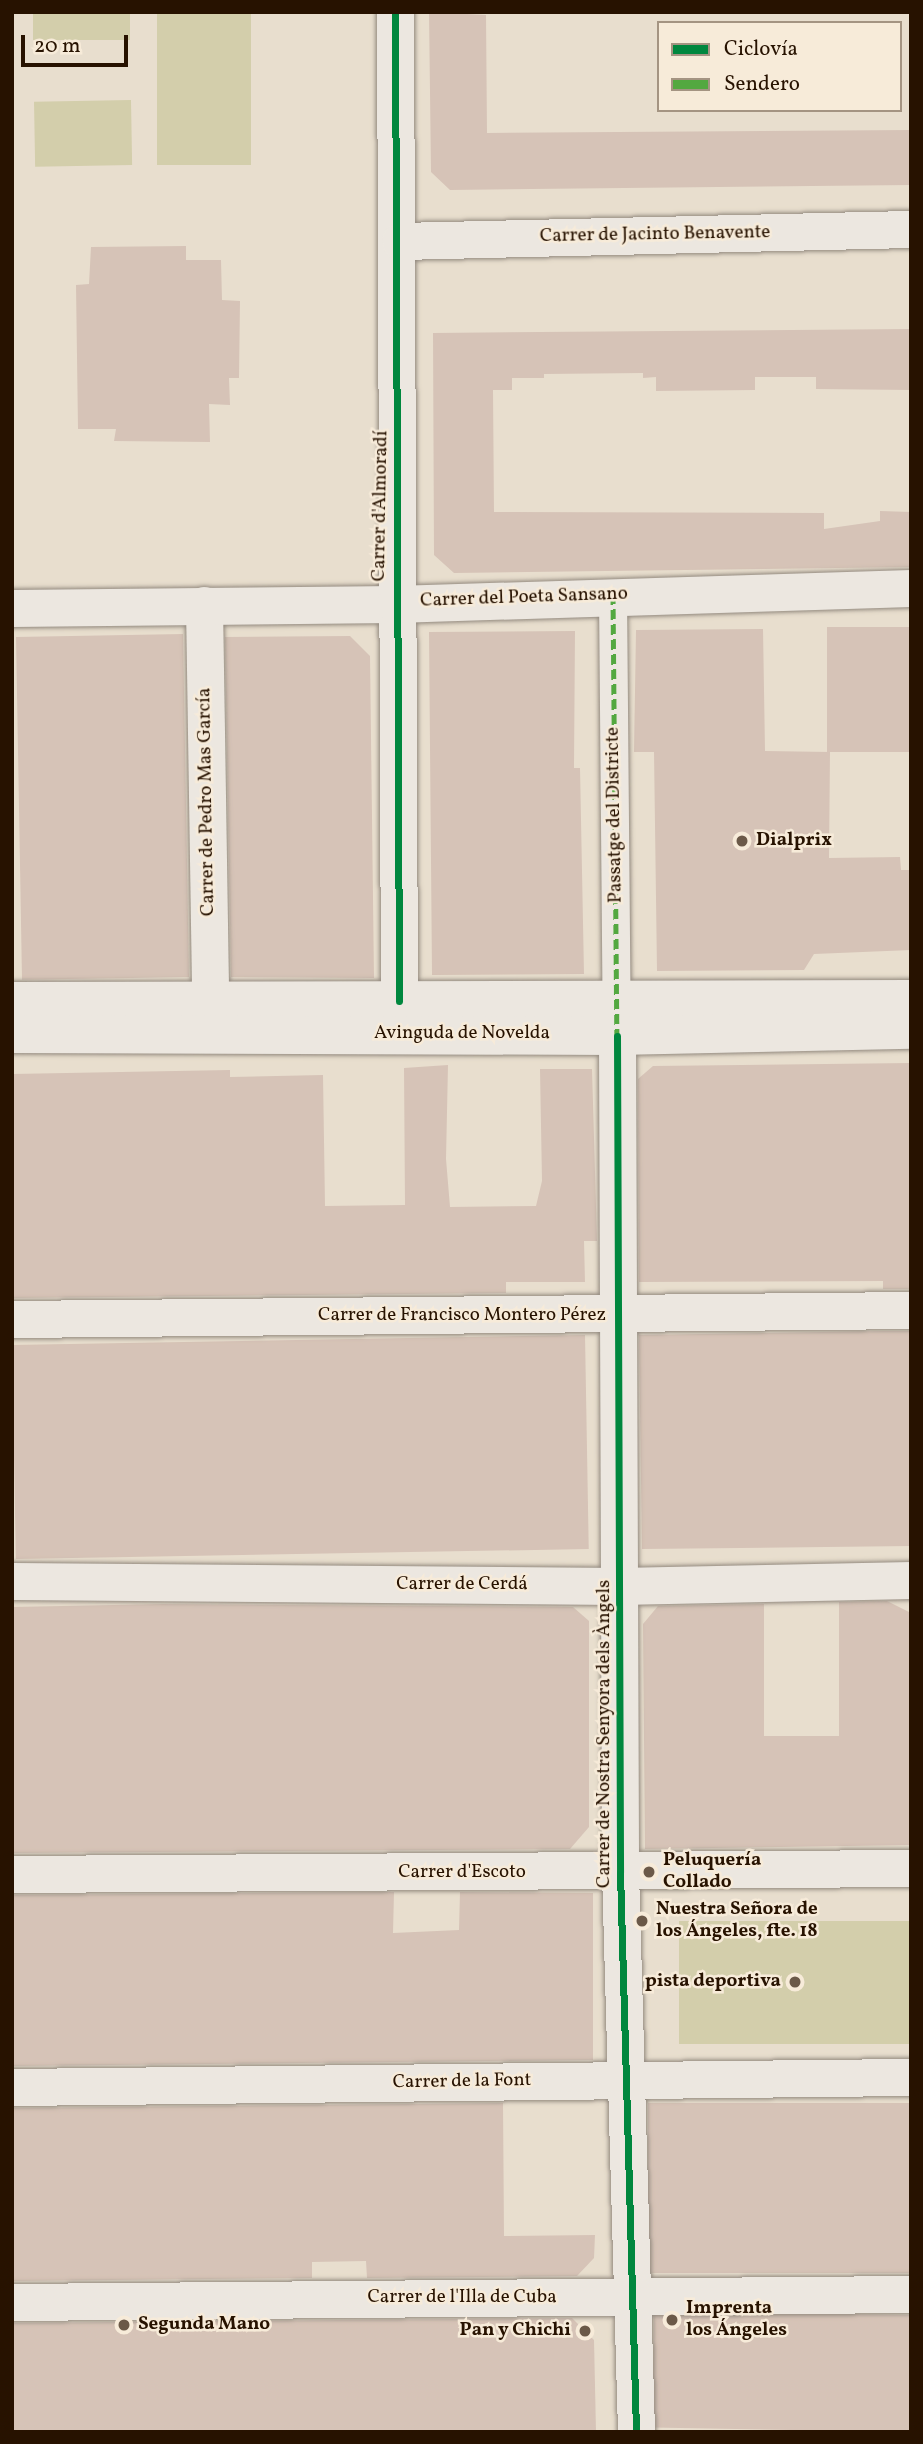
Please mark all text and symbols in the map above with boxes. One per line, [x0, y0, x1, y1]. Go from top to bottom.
scale bar [24, 21, 131, 65]
legend [657, 21, 902, 112]
text: 20 m [34, 32, 80, 61]
text: Ciclovía [724, 35, 798, 64]
text: Sendero [724, 70, 800, 99]
street label: Carrer de Jacinto Benavente [540, 222, 770, 248]
street label: Carrer d'Almoradí [368, 430, 394, 582]
street label: Carrer del Poeta Sansano [420, 583, 628, 613]
street label: Carrer de Pedro Mas García [194, 688, 220, 916]
street label: Passatge del Districte [602, 727, 628, 903]
place label: Dialprix [756, 830, 832, 852]
marker: Dialprix [734, 833, 750, 849]
street label: Avinguda de Novelda [374, 1023, 550, 1045]
street label: Carrer de Francisco Montero Pérez [318, 1305, 606, 1327]
street label: Carrer de Cerdá [396, 1574, 528, 1596]
street label: Carrer de Nostra Senyora dels Àngels [594, 1580, 616, 1888]
place label: Peluquería Collado [663, 1850, 761, 1894]
street label: Carrer d'Escoto [398, 1862, 526, 1884]
marker: Peluquería Collado [641, 1864, 657, 1880]
place label: Nuestra Señora de los Ángeles, fte. 18 [656, 1899, 818, 1943]
marker: Nuestra Señora de los Ángeles, fte. 18 [634, 1913, 650, 1929]
place label: pista deportiva [645, 1971, 781, 1993]
marker: pista deportiva [787, 1974, 803, 1990]
street label: Carrer de la Font [392, 2069, 532, 2095]
street label: Carrer de l'Illa de Cuba [367, 2287, 557, 2309]
place label: Imprenta los Ángeles [686, 2298, 787, 2342]
marker: Imprenta los Ángeles [664, 2312, 680, 2328]
place label: Segunda Mano [138, 2314, 270, 2336]
marker: Segunda Mano [116, 2317, 132, 2333]
place label: Pan y Chichi [459, 2320, 571, 2342]
marker: Pan y Chichi [577, 2323, 593, 2339]

